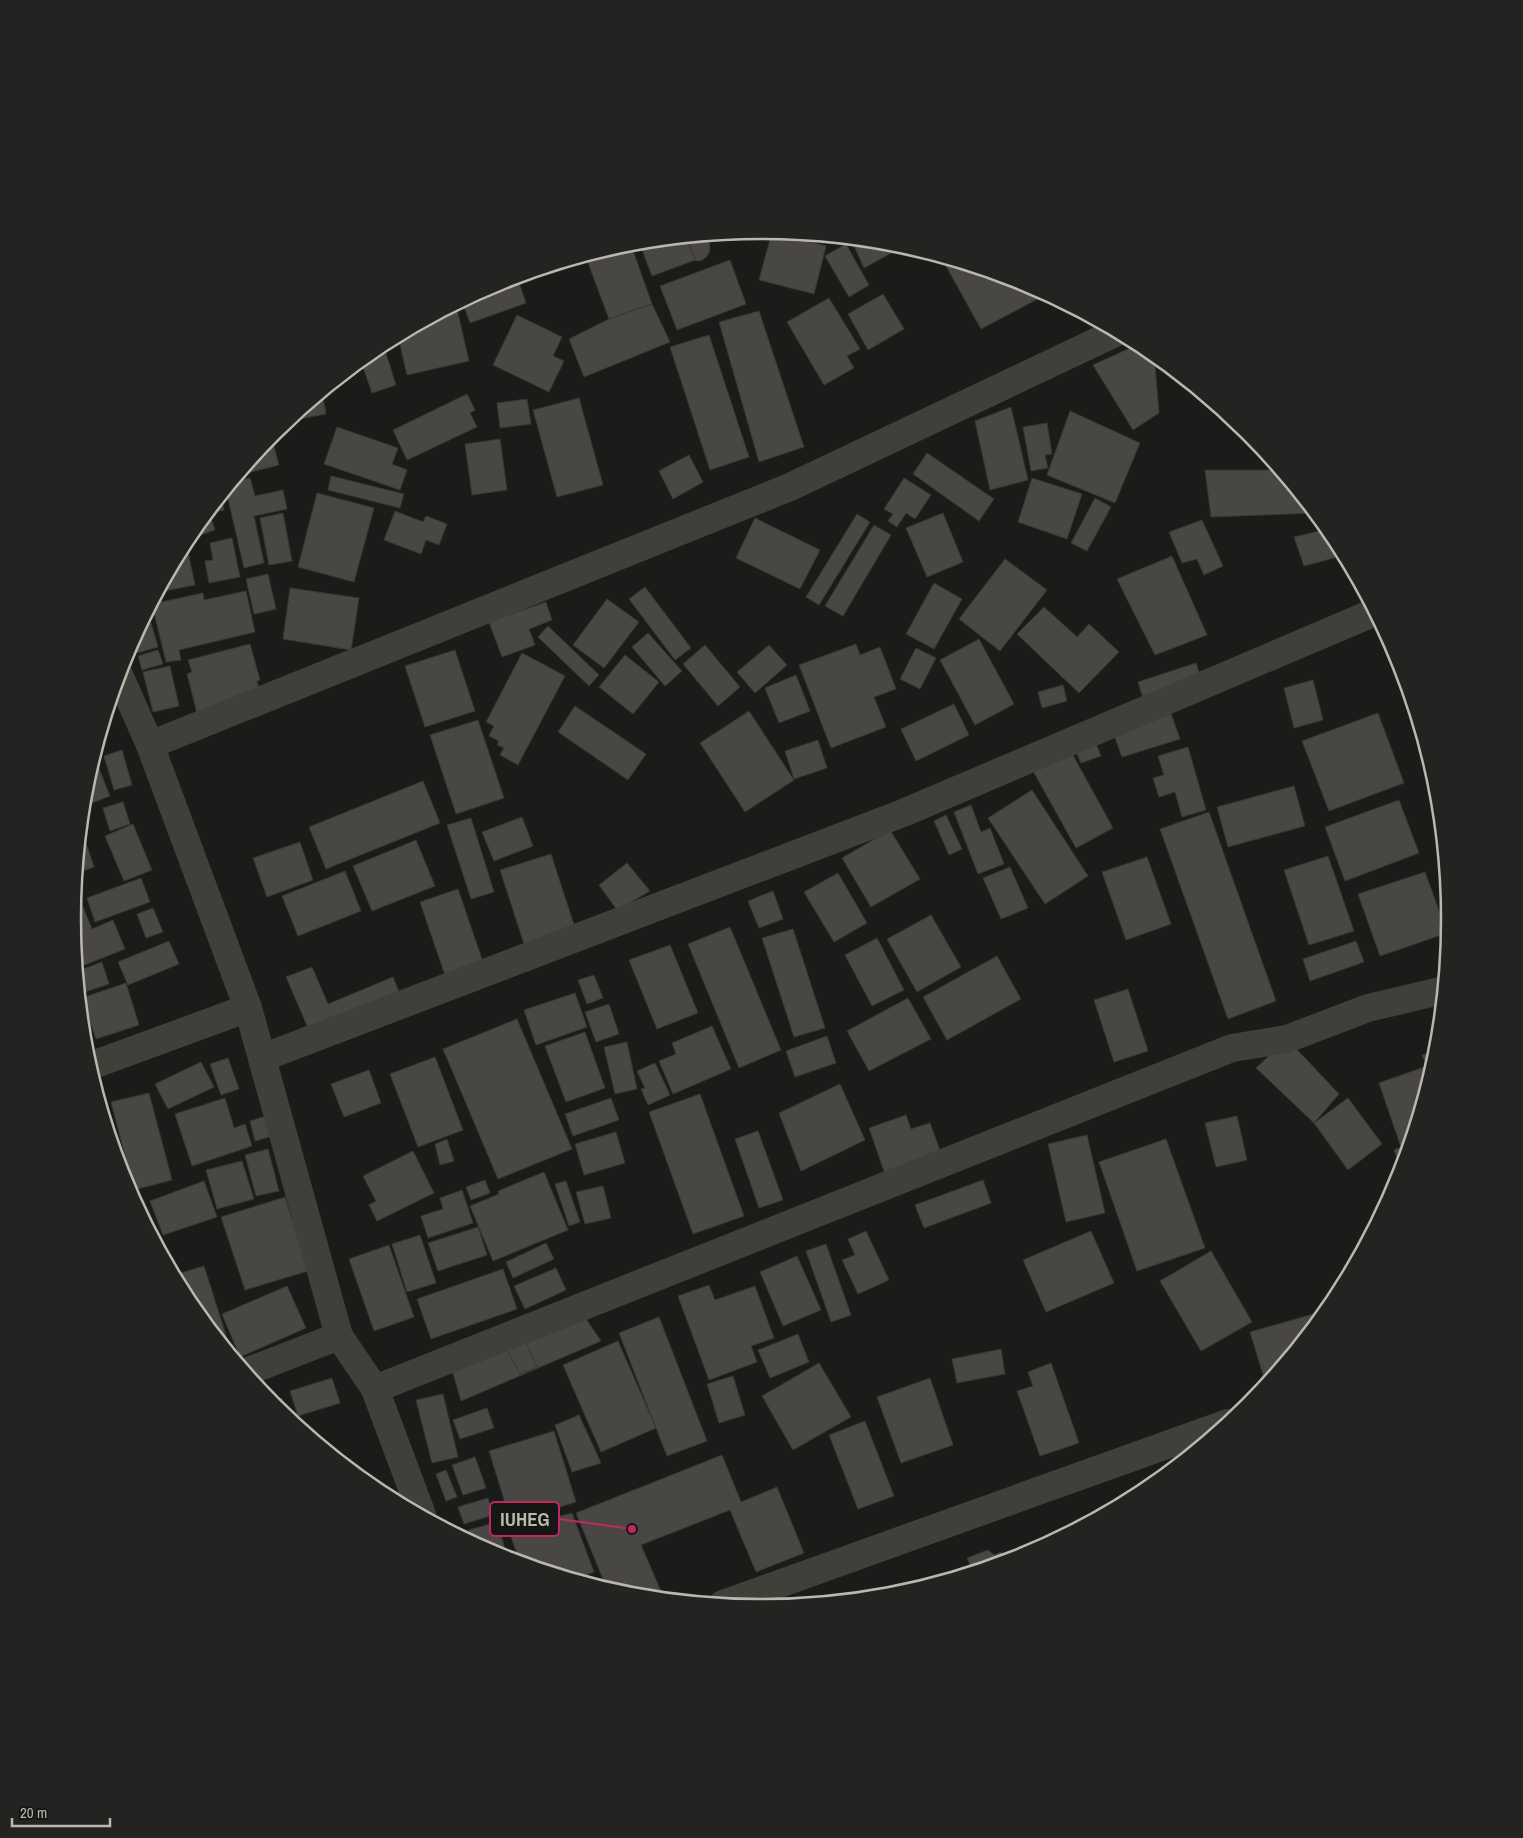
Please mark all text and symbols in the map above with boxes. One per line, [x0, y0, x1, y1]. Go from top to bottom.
callout: IUHEG [490, 1502, 559, 1536]
text: IUHEG [500, 1506, 550, 1532]
scale bar [12, 1796, 110, 1828]
text: 20 m [20, 1802, 47, 1823]

